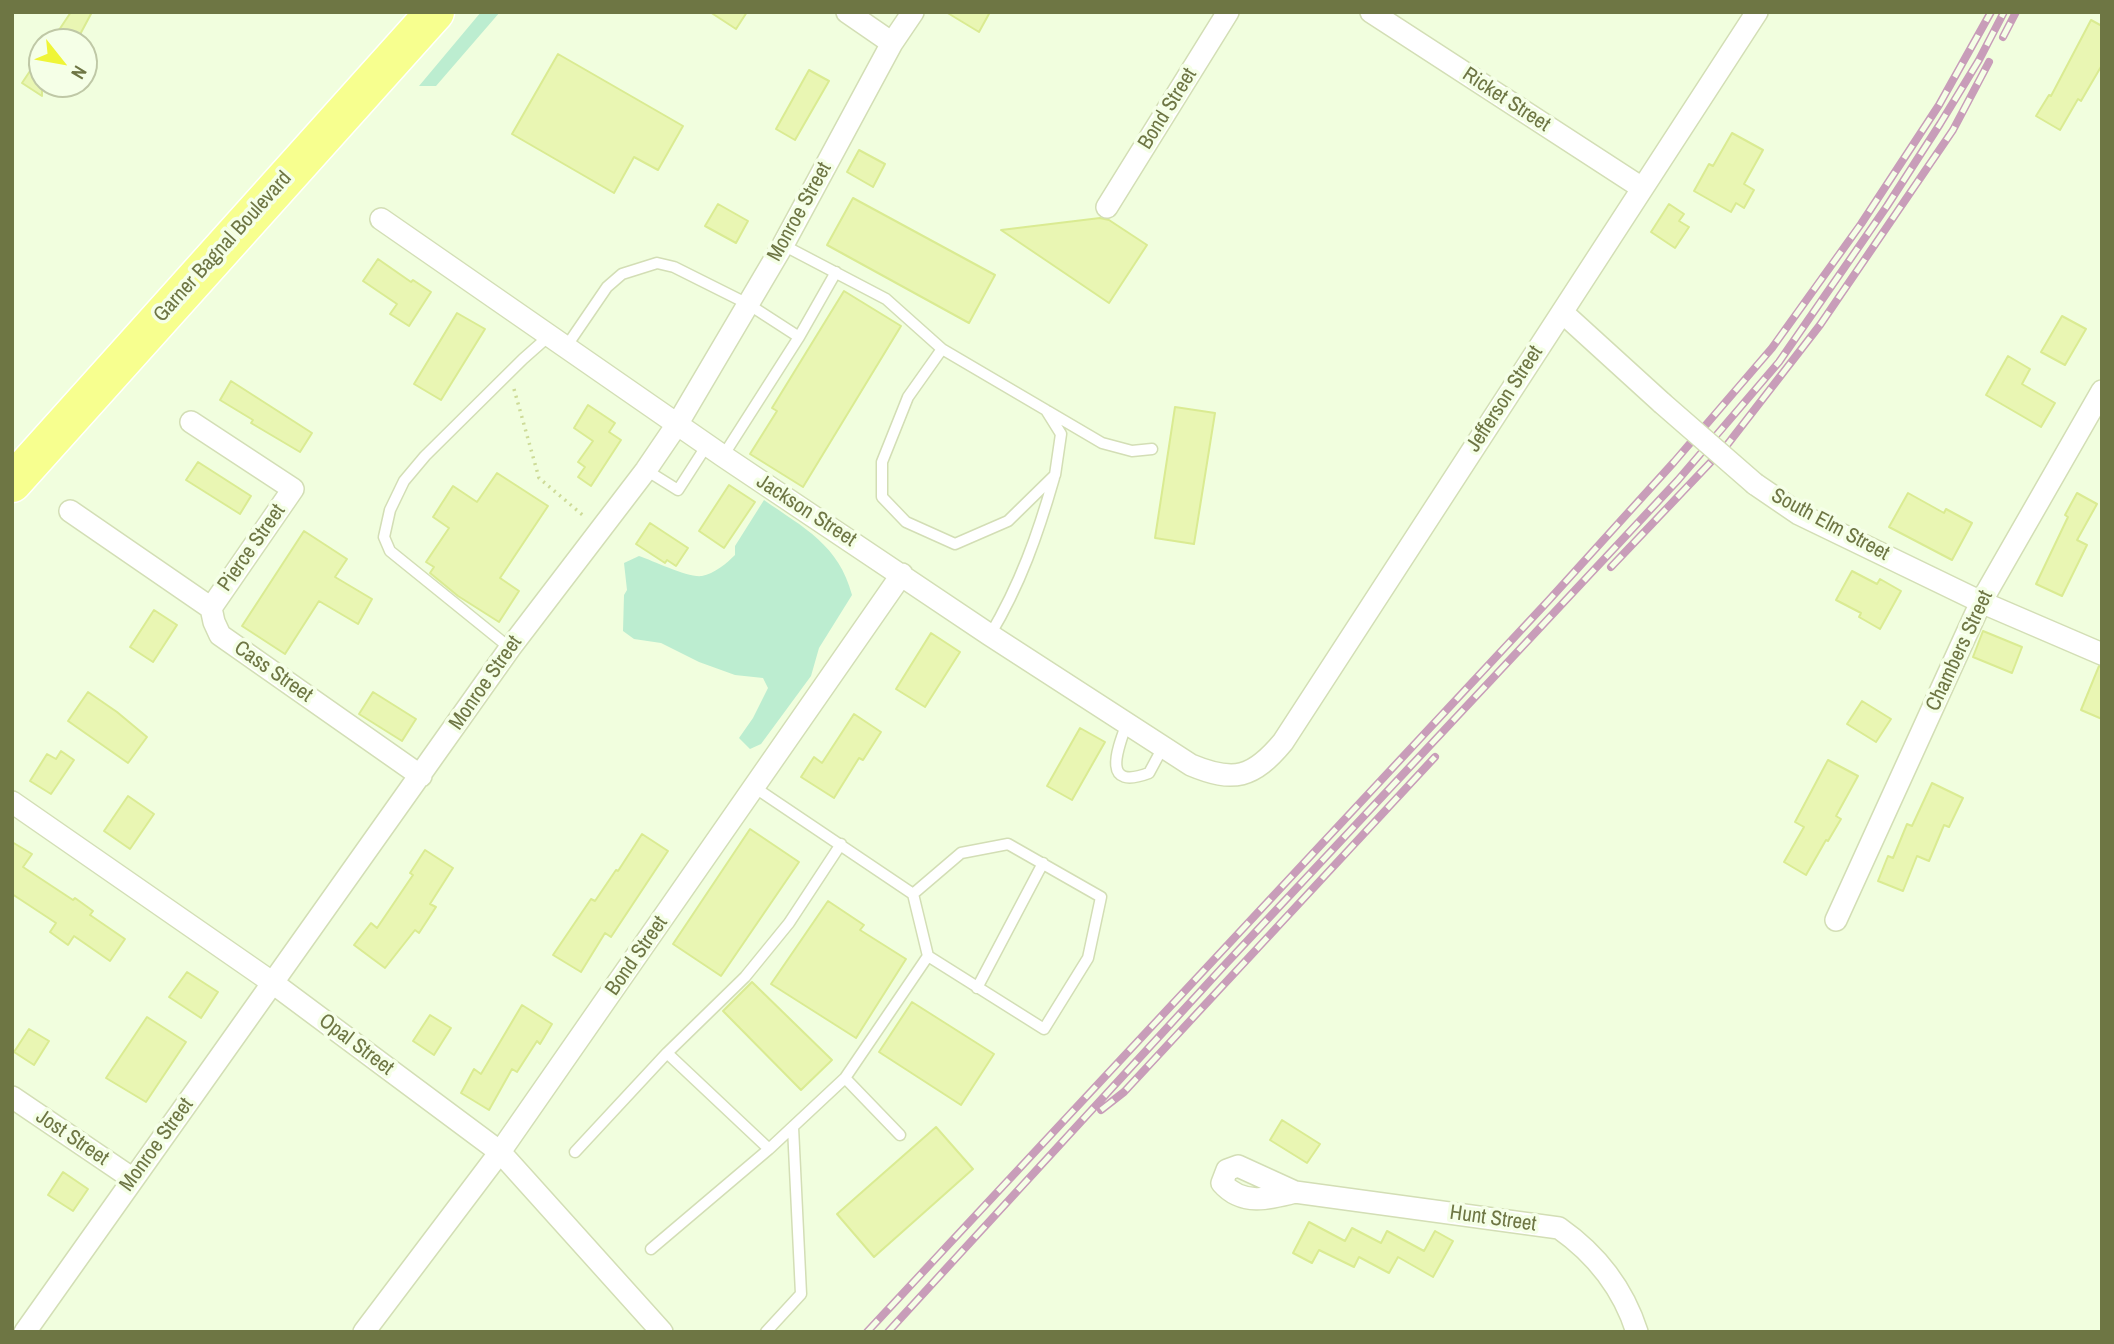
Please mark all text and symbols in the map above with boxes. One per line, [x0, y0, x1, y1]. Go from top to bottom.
north arrow [28, 28, 98, 98]
text: N [65, 61, 93, 84]
street label: Ricket Street [1457, 62, 1555, 138]
street label: Bond Street [1133, 64, 1203, 154]
street label: Monroe Street [763, 158, 837, 266]
street label: Garner Bagnal Boulevard [149, 166, 297, 328]
street label: Jefferson Street [1461, 341, 1549, 457]
street label: Jackson Street [751, 469, 861, 553]
street label: South Elm Street [1767, 483, 1893, 567]
street label: Pierce Street [213, 500, 291, 596]
street label: Chambers Street [1921, 587, 1999, 715]
street label: Monroe Street [444, 631, 528, 735]
street label: Cass Street [229, 636, 317, 708]
street label: Bond Street [601, 912, 673, 1000]
street label: Opal Street [314, 1009, 398, 1081]
street label: Monroe Street [115, 1093, 199, 1197]
street label: Jost Street [31, 1105, 113, 1171]
street label: Hunt Street [1448, 1200, 1538, 1238]

